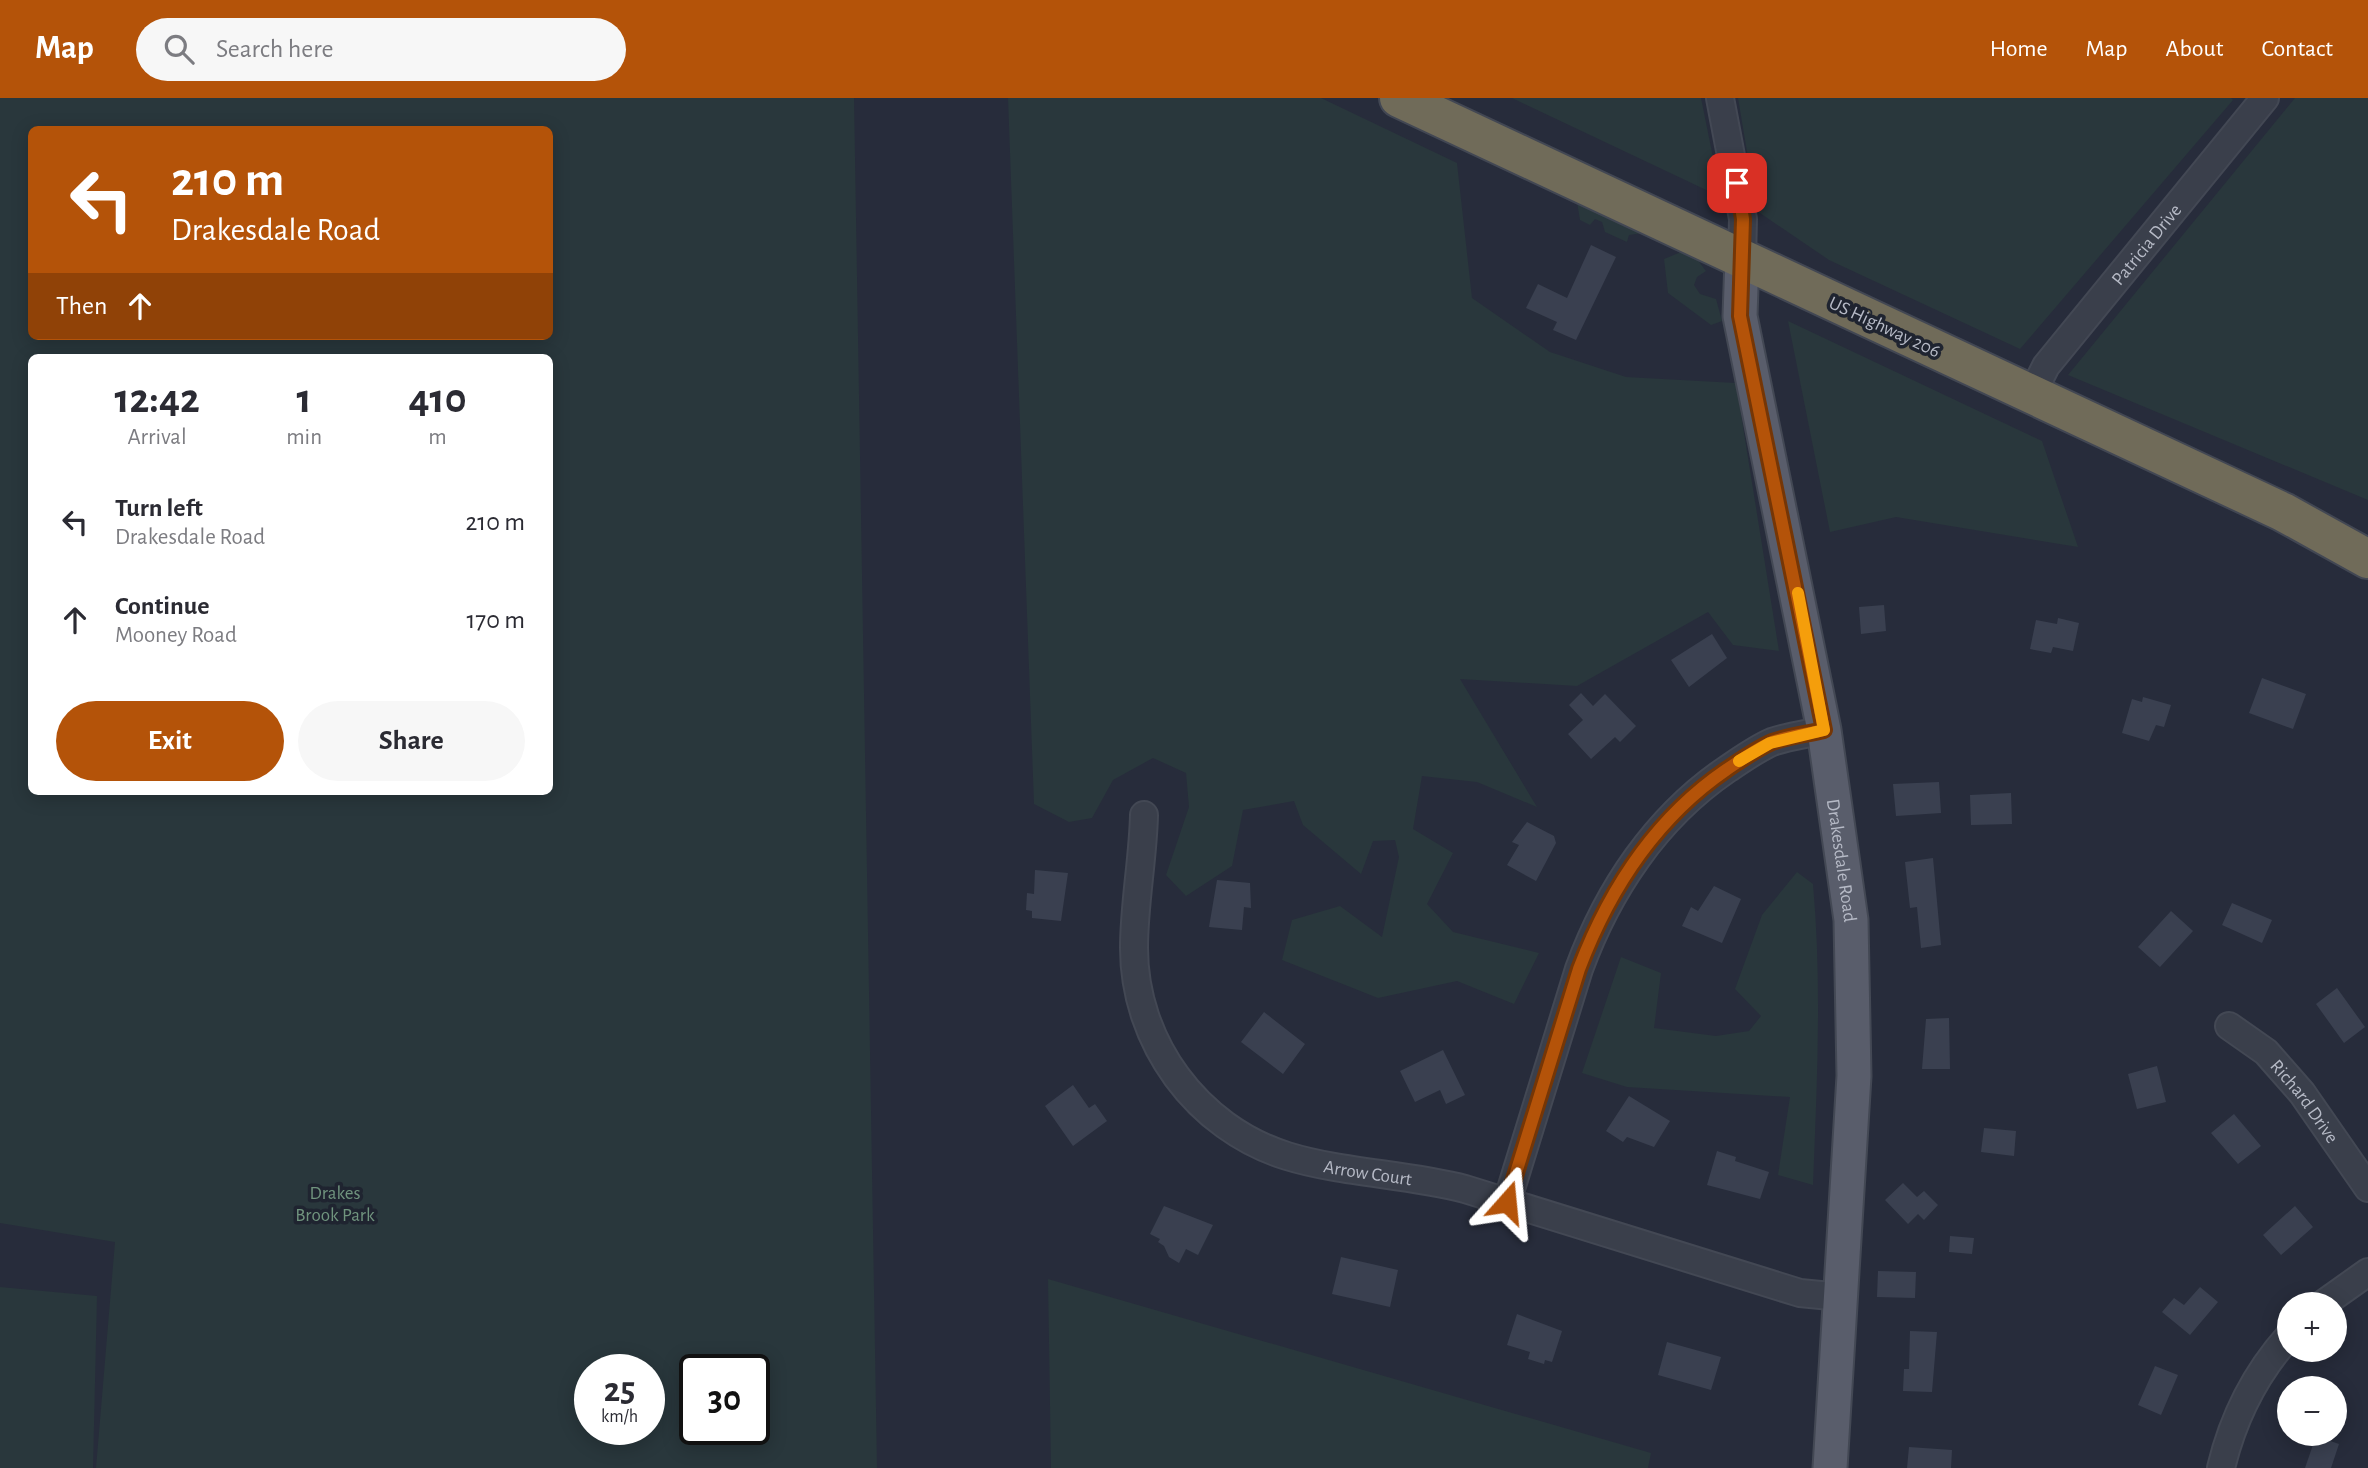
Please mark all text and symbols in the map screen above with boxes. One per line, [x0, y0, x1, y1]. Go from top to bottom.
search box [136, 18, 626, 81]
icon: search [160, 30, 198, 68]
text: Map [35, 32, 94, 65]
text: Search here [216, 36, 334, 62]
text: Home [1990, 37, 2048, 61]
text: Map [2086, 37, 2128, 61]
text: About [2166, 37, 2223, 61]
text: Contact [2261, 37, 2333, 61]
pin [1707, 153, 1767, 213]
icon: left [56, 154, 147, 245]
text: 210 m [171, 156, 284, 205]
icon: arrive [1718, 164, 1756, 202]
street label: Patricia Drive [2108, 201, 2185, 289]
text: Drakesdale Road [171, 214, 380, 246]
icon: ahead [121, 287, 159, 325]
text: Then [56, 293, 107, 319]
street label: US Highway 206 [1826, 293, 1943, 361]
text: 12:42 [114, 378, 200, 420]
text: 1 [297, 378, 312, 420]
text: 410 [408, 378, 467, 420]
text: Arrival [128, 426, 187, 449]
text: min [286, 426, 322, 449]
text: m [428, 426, 447, 449]
text: Turn left [115, 495, 203, 521]
icon: left [56, 503, 94, 541]
text: 210 m [465, 509, 525, 535]
text: Drakesdale Road [115, 526, 265, 549]
text: Continue [115, 593, 210, 619]
icon: ahead [56, 601, 94, 639]
text: 170 m [466, 607, 525, 633]
text: Mooney Road [115, 624, 237, 647]
button: Exit [56, 701, 284, 781]
button: Share [298, 701, 525, 781]
street label: Drakesdale Road [1823, 798, 1859, 923]
street label: Richard Drive [2266, 1056, 2342, 1147]
street label: Arrow Court [1322, 1157, 1413, 1189]
position arrow [1470, 1165, 1544, 1239]
park label: Drakes Brook Park [295, 1184, 375, 1225]
map controls [2277, 1292, 2347, 1446]
button: + [2277, 1292, 2347, 1362]
speed limit sign: 30 [679, 1354, 770, 1445]
text: 25 [604, 1373, 635, 1408]
button: − [2277, 1376, 2347, 1446]
text: km/h [601, 1408, 638, 1426]

